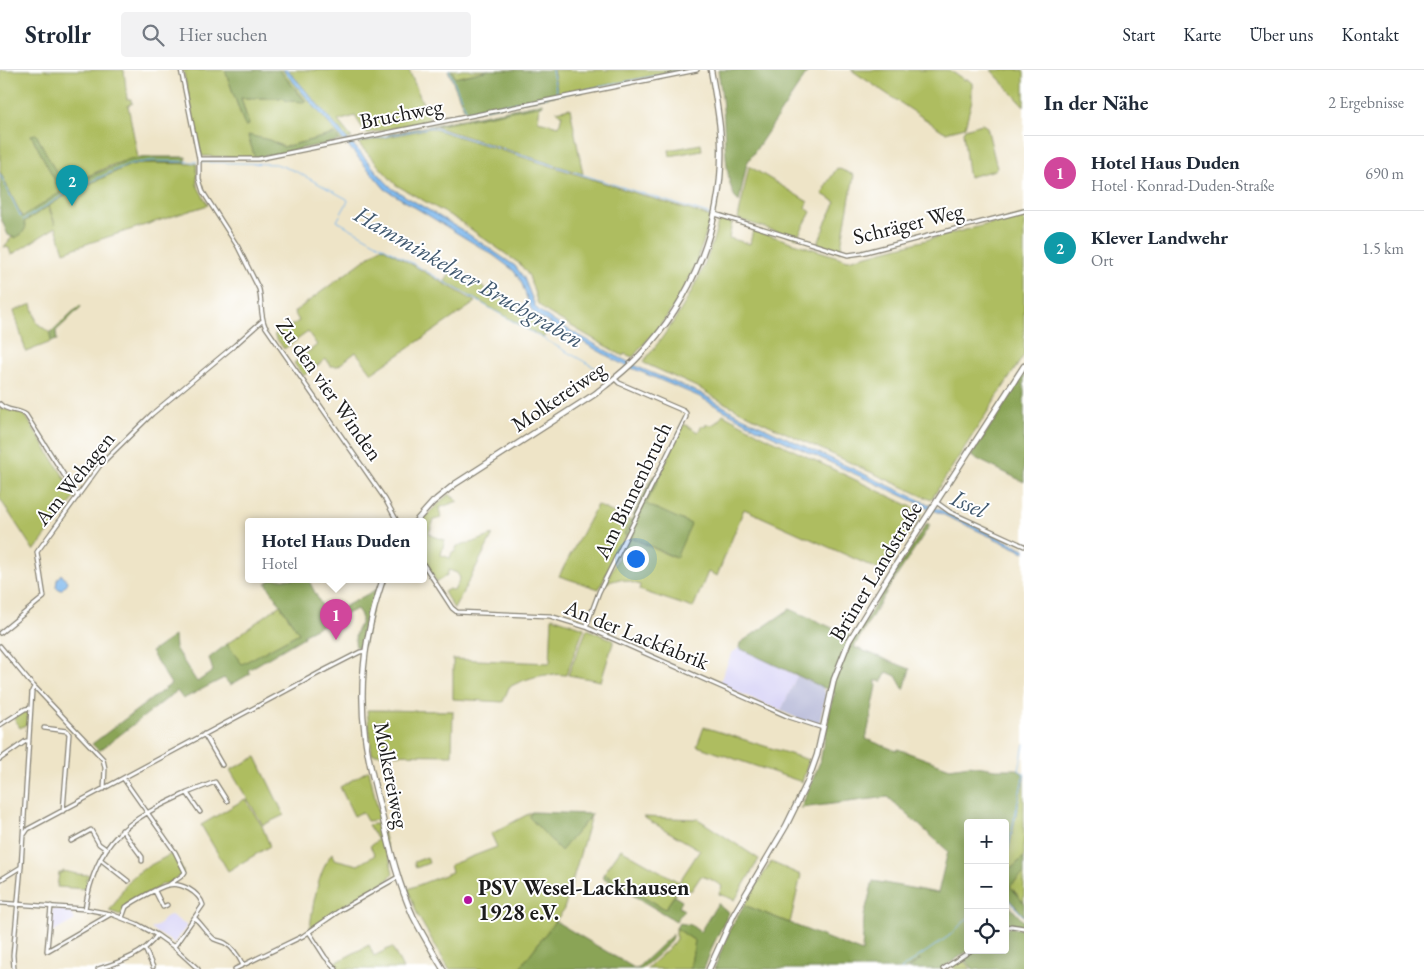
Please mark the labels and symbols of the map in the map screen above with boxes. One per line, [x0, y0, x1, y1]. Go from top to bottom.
street label: Bruchweg [357, 91, 446, 136]
pin: 2 [56, 165, 88, 206]
street label: Schräger Weg [850, 196, 967, 251]
water label: Hamminkelner Bruchgraben [348, 198, 590, 355]
street label: Zu den vier Winden [269, 312, 390, 467]
street label: Molkereiweg [505, 354, 612, 439]
street label: Am Binnenbruch [586, 417, 678, 564]
street label: Am Wehagen [27, 425, 121, 532]
water label: Issel [945, 481, 993, 526]
street label: Brüner Landstraße [822, 496, 929, 646]
your location [623, 546, 649, 572]
street label: An der Lackfabrik [559, 592, 714, 677]
pin: 1 [320, 599, 352, 640]
street label: Molkereiweg [367, 719, 416, 831]
place label: PSV Wesel-Lackhausen 1928 e.V. [478, 873, 690, 927]
marker: PSV Wesel-Lackhausen 1928 e.V. [462, 894, 474, 906]

